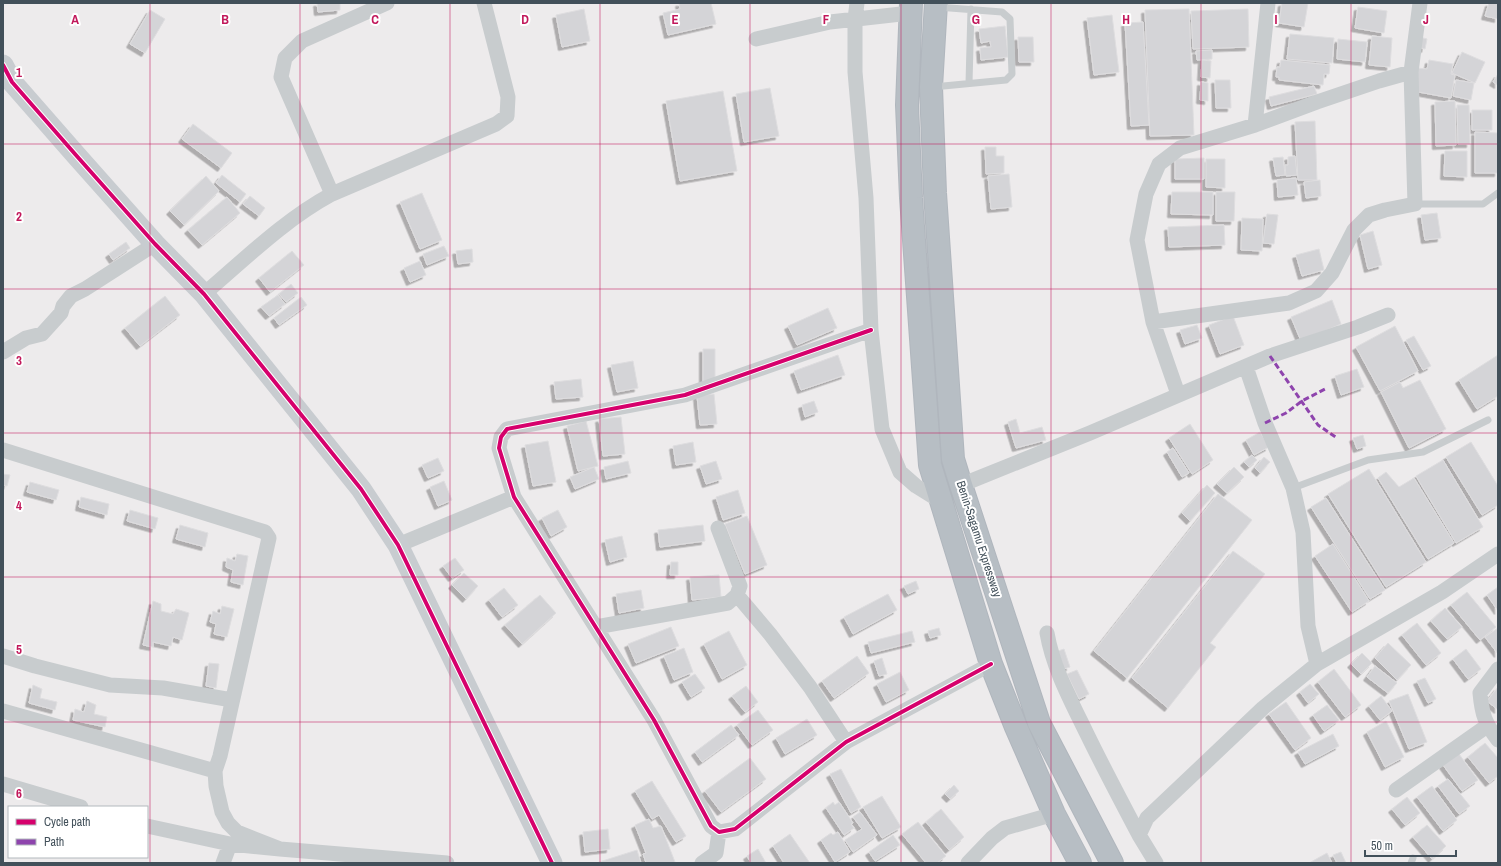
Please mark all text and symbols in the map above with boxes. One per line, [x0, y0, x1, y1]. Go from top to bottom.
text: A [71, 11, 79, 28]
text: B [221, 11, 229, 28]
text: C [371, 11, 379, 28]
text: D [521, 11, 529, 28]
text: E [671, 11, 679, 28]
text: F [823, 11, 830, 28]
text: G [972, 11, 980, 28]
text: H [1122, 11, 1130, 28]
text: I [1275, 11, 1278, 28]
text: J [1423, 11, 1429, 28]
text: 1 [16, 64, 22, 81]
text: 2 [16, 208, 22, 225]
text: 3 [16, 352, 22, 369]
street label: Benin-Sagamu Expressway [953, 479, 1005, 599]
text: 4 [16, 497, 22, 514]
text: 5 [16, 641, 22, 658]
text: 6 [16, 785, 22, 802]
legend [8, 806, 148, 858]
text: Cycle path [44, 814, 91, 830]
scale bar [1365, 832, 1456, 858]
text: Path [44, 834, 64, 850]
text: 50 m [1371, 838, 1393, 854]

